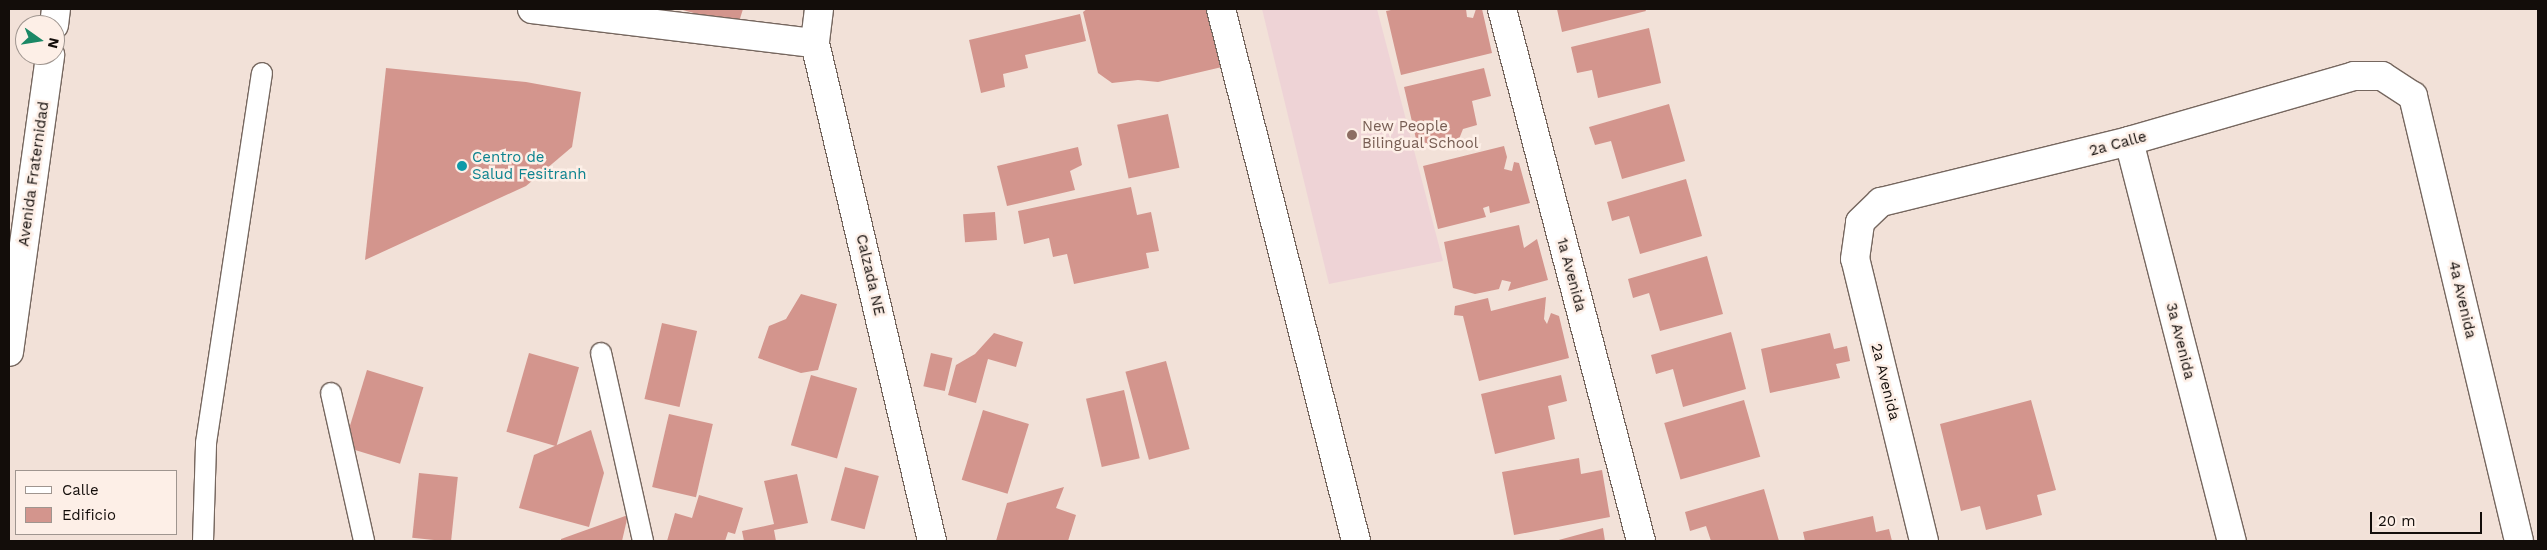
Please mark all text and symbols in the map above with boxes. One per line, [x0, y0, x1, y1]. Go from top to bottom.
north arrow [15, 15, 65, 65]
text: N [45, 36, 63, 50]
street label: Avenida Fraternidad [15, 100, 53, 248]
place label: New People Bilingual School [1362, 117, 1479, 152]
street label: 2a Calle [2087, 128, 2149, 160]
marker: New People Bilingual School [1346, 129, 1358, 141]
place label: Centro de Salud Fesitranh [472, 148, 586, 183]
marker: Centro de Salud Fesitranh [456, 160, 468, 172]
street label: Calzada NE [852, 232, 888, 318]
street label: 1a Avenida [1552, 236, 1590, 314]
street label: 4a Avenida [2444, 259, 2480, 341]
street label: 3a Avenida [2162, 300, 2198, 382]
street label: 2a Avenida [1867, 341, 1903, 423]
legend [15, 470, 178, 535]
text: Calle [62, 481, 99, 499]
scale bar [2372, 502, 2484, 534]
text: Edificio [62, 506, 116, 524]
text: 20 m [2378, 512, 2416, 530]

